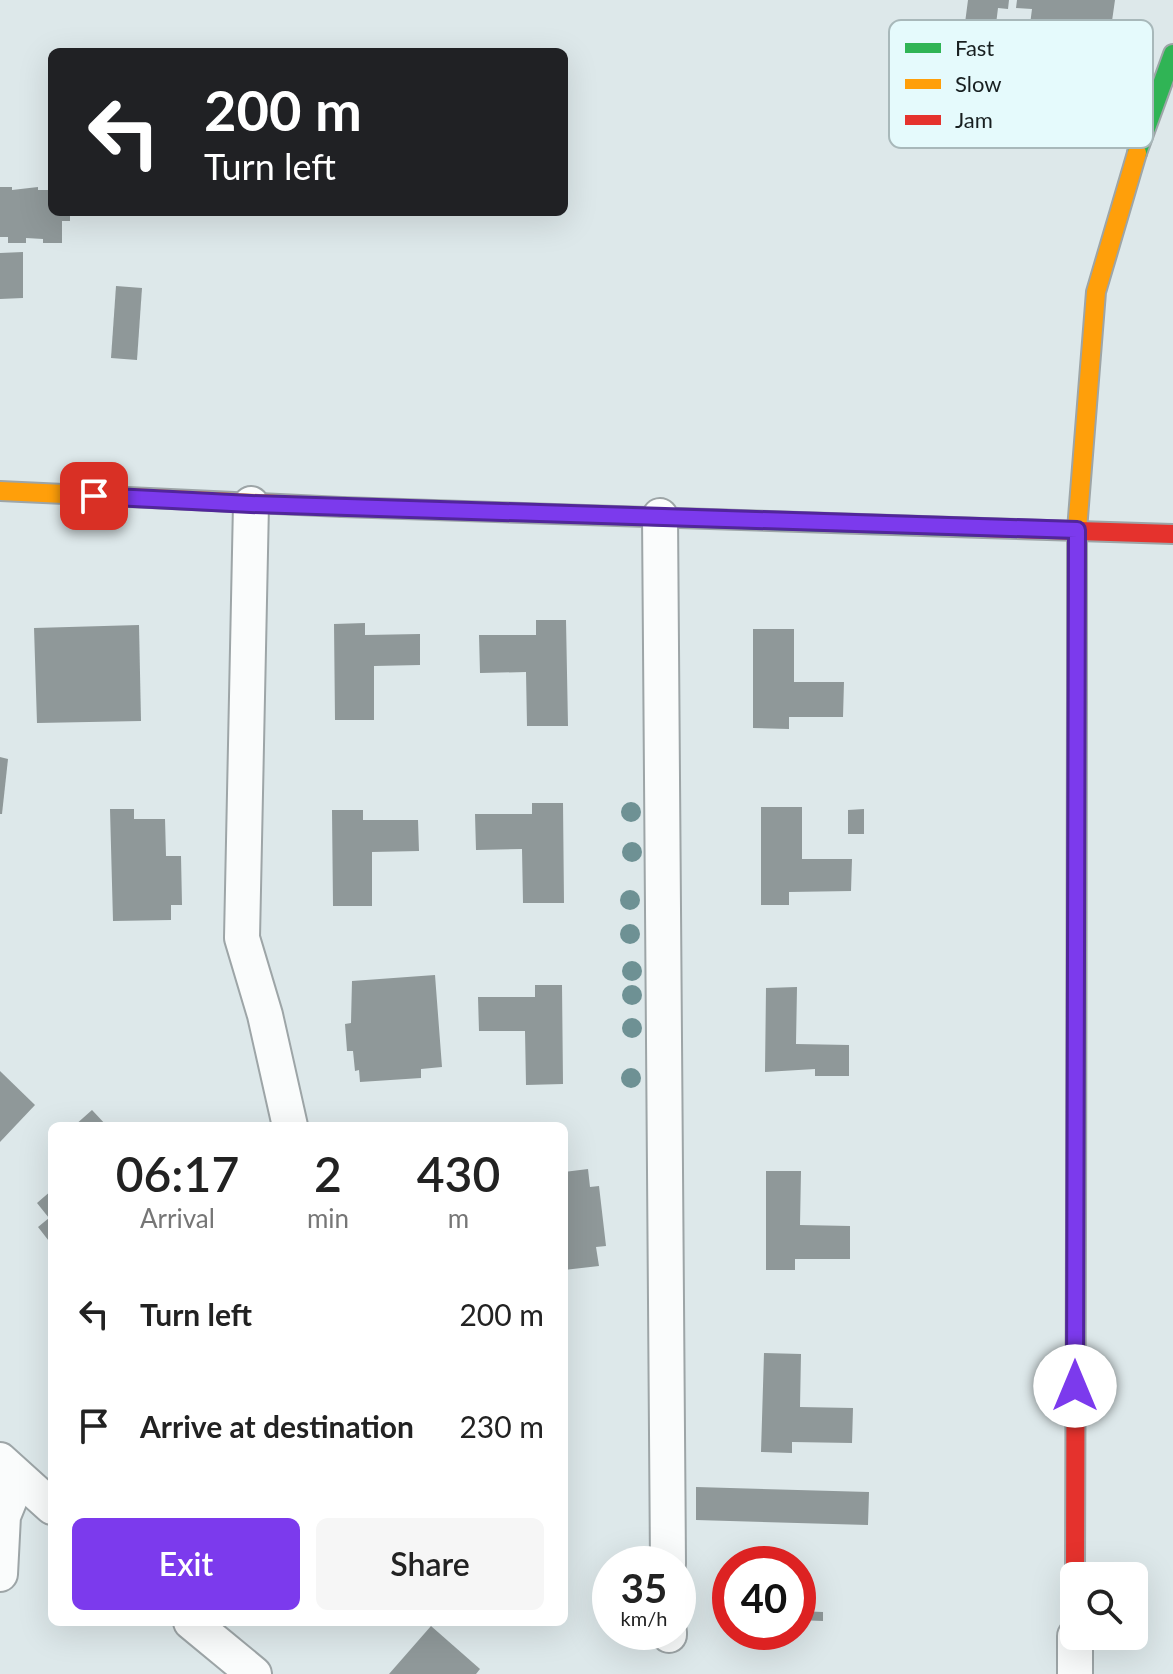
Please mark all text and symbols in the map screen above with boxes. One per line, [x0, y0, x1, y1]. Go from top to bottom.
legend [889, 20, 1153, 148]
text: Fast [955, 34, 994, 61]
text: Slow [955, 70, 1002, 97]
text: 200 m [204, 76, 362, 143]
icon: left [72, 80, 176, 184]
text: Jam [955, 106, 993, 133]
text: Turn left [204, 144, 336, 188]
pin [60, 462, 128, 530]
icon: arrive [72, 474, 116, 518]
text: 06:17 [116, 1145, 239, 1202]
text: 2 [314, 1145, 342, 1202]
text: 430 [417, 1145, 500, 1202]
text: Arrival [140, 1202, 215, 1234]
text: min [307, 1202, 349, 1234]
text: m [448, 1202, 469, 1234]
icon: left [72, 1292, 116, 1336]
text: Turn left [140, 1296, 252, 1332]
text: 200 m [459, 1296, 544, 1332]
position arrow [1033, 1344, 1117, 1428]
icon: arrive [72, 1404, 116, 1448]
text: Arrive at destination [140, 1408, 414, 1444]
text: 230 m [459, 1408, 544, 1444]
button: Exit [72, 1518, 300, 1610]
button: Share [316, 1518, 544, 1610]
speed limit sign: 40 [712, 1546, 816, 1650]
map controls [1060, 1562, 1148, 1650]
button: search [1060, 1562, 1148, 1650]
text: 35 [621, 1564, 667, 1612]
text: km/h [621, 1606, 667, 1630]

